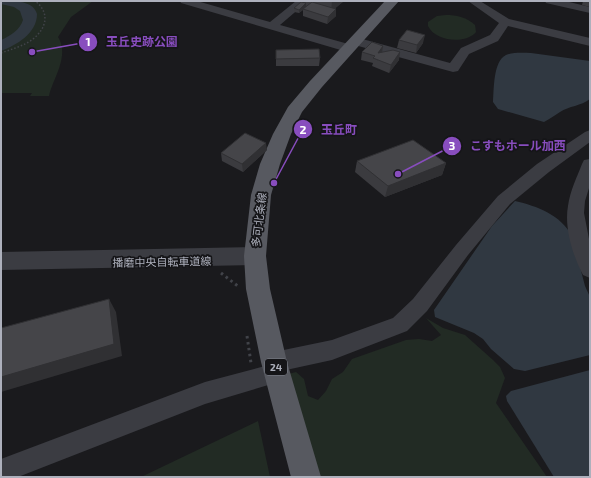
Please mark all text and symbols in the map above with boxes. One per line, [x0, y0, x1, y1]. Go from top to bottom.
callout: 玉丘史跡公園 [78, 30, 186, 54]
text: 1 [85, 34, 91, 48]
text: 玉丘史跡公園 [106, 34, 178, 48]
callout: 玉丘町 [293, 117, 365, 141]
text: 2 [300, 122, 307, 136]
text: 玉丘町 [321, 122, 357, 136]
callout: こすもホール加西 [442, 134, 574, 158]
text: 3 [449, 138, 456, 152]
text: こすもホール加西 [470, 138, 566, 152]
street label: 多可北条線 [249, 192, 268, 248]
street label: 播磨中央自転車道線 [112, 254, 212, 269]
road number: 24 [265, 359, 287, 375]

